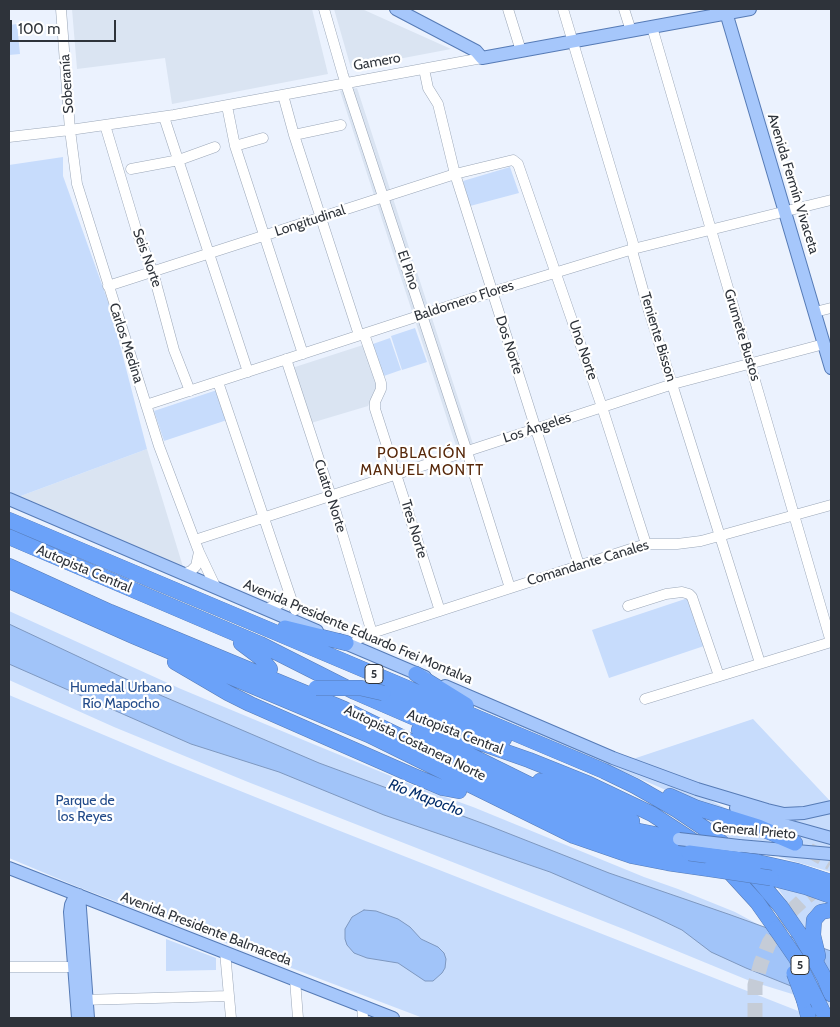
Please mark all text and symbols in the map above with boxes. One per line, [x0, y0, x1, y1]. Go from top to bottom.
scale bar [12, 10, 119, 42]
text: 100 m [18, 20, 60, 38]
street label: Gamero [352, 50, 402, 74]
street label: Soberanía [57, 54, 77, 114]
street label: Avenida Fermín Vivaceta [764, 112, 822, 256]
street label: Longitudinal [273, 202, 347, 240]
street label: Seis Norte [129, 227, 165, 289]
street label: El Pino [393, 248, 423, 292]
street label: Baldomero Flores [412, 277, 516, 325]
street label: Grumete Bustos [720, 287, 764, 383]
street label: Teniente Bisson [636, 290, 680, 384]
street label: Carlos Medina [105, 301, 147, 385]
street label: Dos Norte [492, 314, 526, 376]
street label: Uno Norte [565, 318, 601, 382]
street label: Los Ángeles [501, 409, 573, 447]
district label: POBLACIÓN MANUEL MONTT [358, 445, 486, 480]
street label: Cuatro Norte [310, 457, 350, 535]
street label: Tres Norte [397, 498, 431, 560]
street label: Comandante Canales [525, 537, 651, 589]
street label: Autopista Central [34, 541, 134, 597]
street label: Avenida Presidente Eduardo Frei Montalva [241, 576, 475, 688]
road number: 5 [365, 664, 383, 684]
park label: Humedal Urbano Río Mapocho [70, 680, 172, 712]
street label: Autopista Costanera Norte [341, 701, 489, 785]
street label: Autopista Central [405, 706, 505, 758]
water label: Río Mapocho [386, 775, 466, 821]
park label: Parque de los Reyes [55, 793, 115, 826]
street label: General Prieto [712, 819, 796, 843]
street label: Avenida Presidente Balmaceda [118, 889, 294, 969]
road number: 5 [791, 956, 809, 974]

